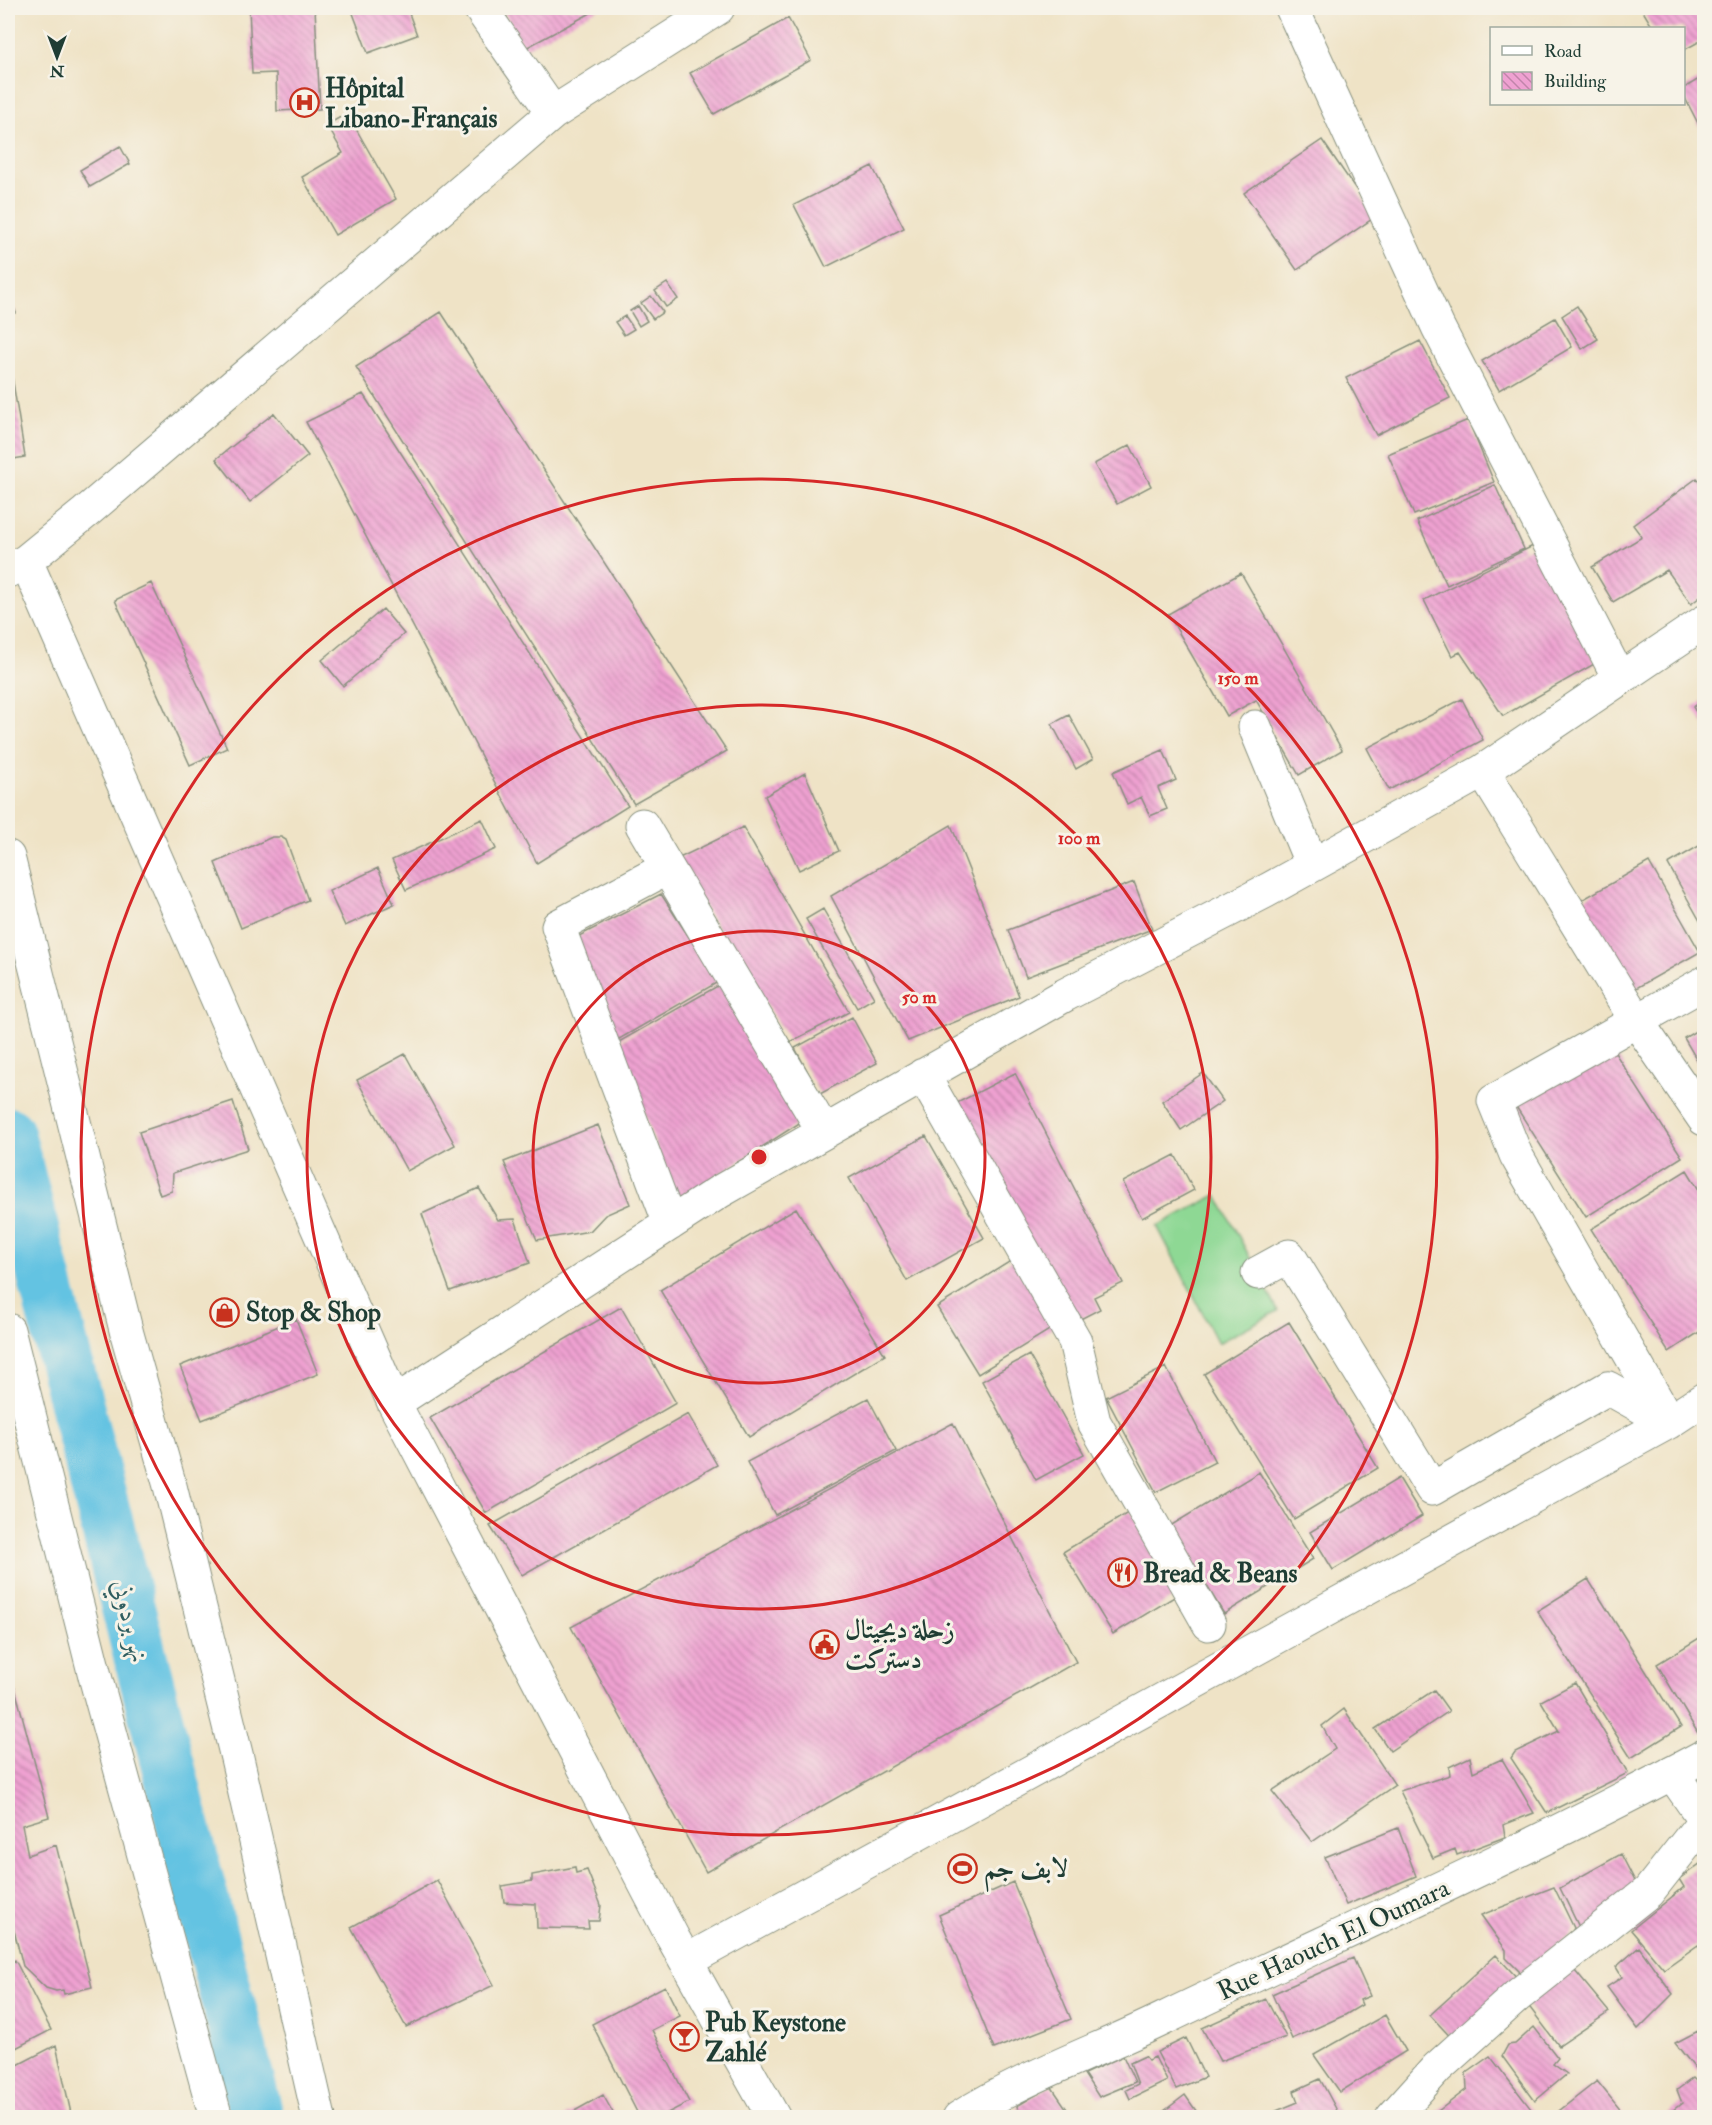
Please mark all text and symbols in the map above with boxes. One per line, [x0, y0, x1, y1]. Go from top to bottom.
north arrow [27, 27, 87, 87]
legend [1490, 27, 1685, 105]
text: Road [1544, 40, 1582, 63]
text: N [49, 61, 65, 81]
text: Building [1544, 70, 1607, 93]
place label: Hôpital Libano-Français [325, 73, 497, 135]
hospital icon: Hôpital Libano-Français [288, 87, 320, 119]
text: 150 m [1217, 667, 1260, 690]
text: 100 m [1058, 827, 1101, 850]
text: 50 m [902, 986, 937, 1009]
centre of rings [749, 1147, 769, 1167]
shop icon: Stop & Shop [209, 1296, 241, 1328]
place label: Stop & Shop [246, 1297, 381, 1330]
restaurant icon: Bread & Beans [1106, 1557, 1138, 1589]
place label: Bread & Beans [1143, 1558, 1298, 1590]
water label: نهر بردوني [99, 1576, 157, 1667]
place label: زحلة ديجيتال دستركت [845, 1614, 955, 1676]
public building icon: زحلة ديجيتال دستركت [808, 1628, 840, 1660]
sports icon: لابف جم [947, 1852, 979, 1884]
place label: لابف جم [984, 1853, 1068, 1892]
street label: Rue Haouch El Oumara [1212, 1872, 1455, 2008]
place label: Pub Keystone Zahlé [705, 2007, 846, 2069]
bar icon: Pub Keystone Zahlé [668, 2021, 700, 2053]

